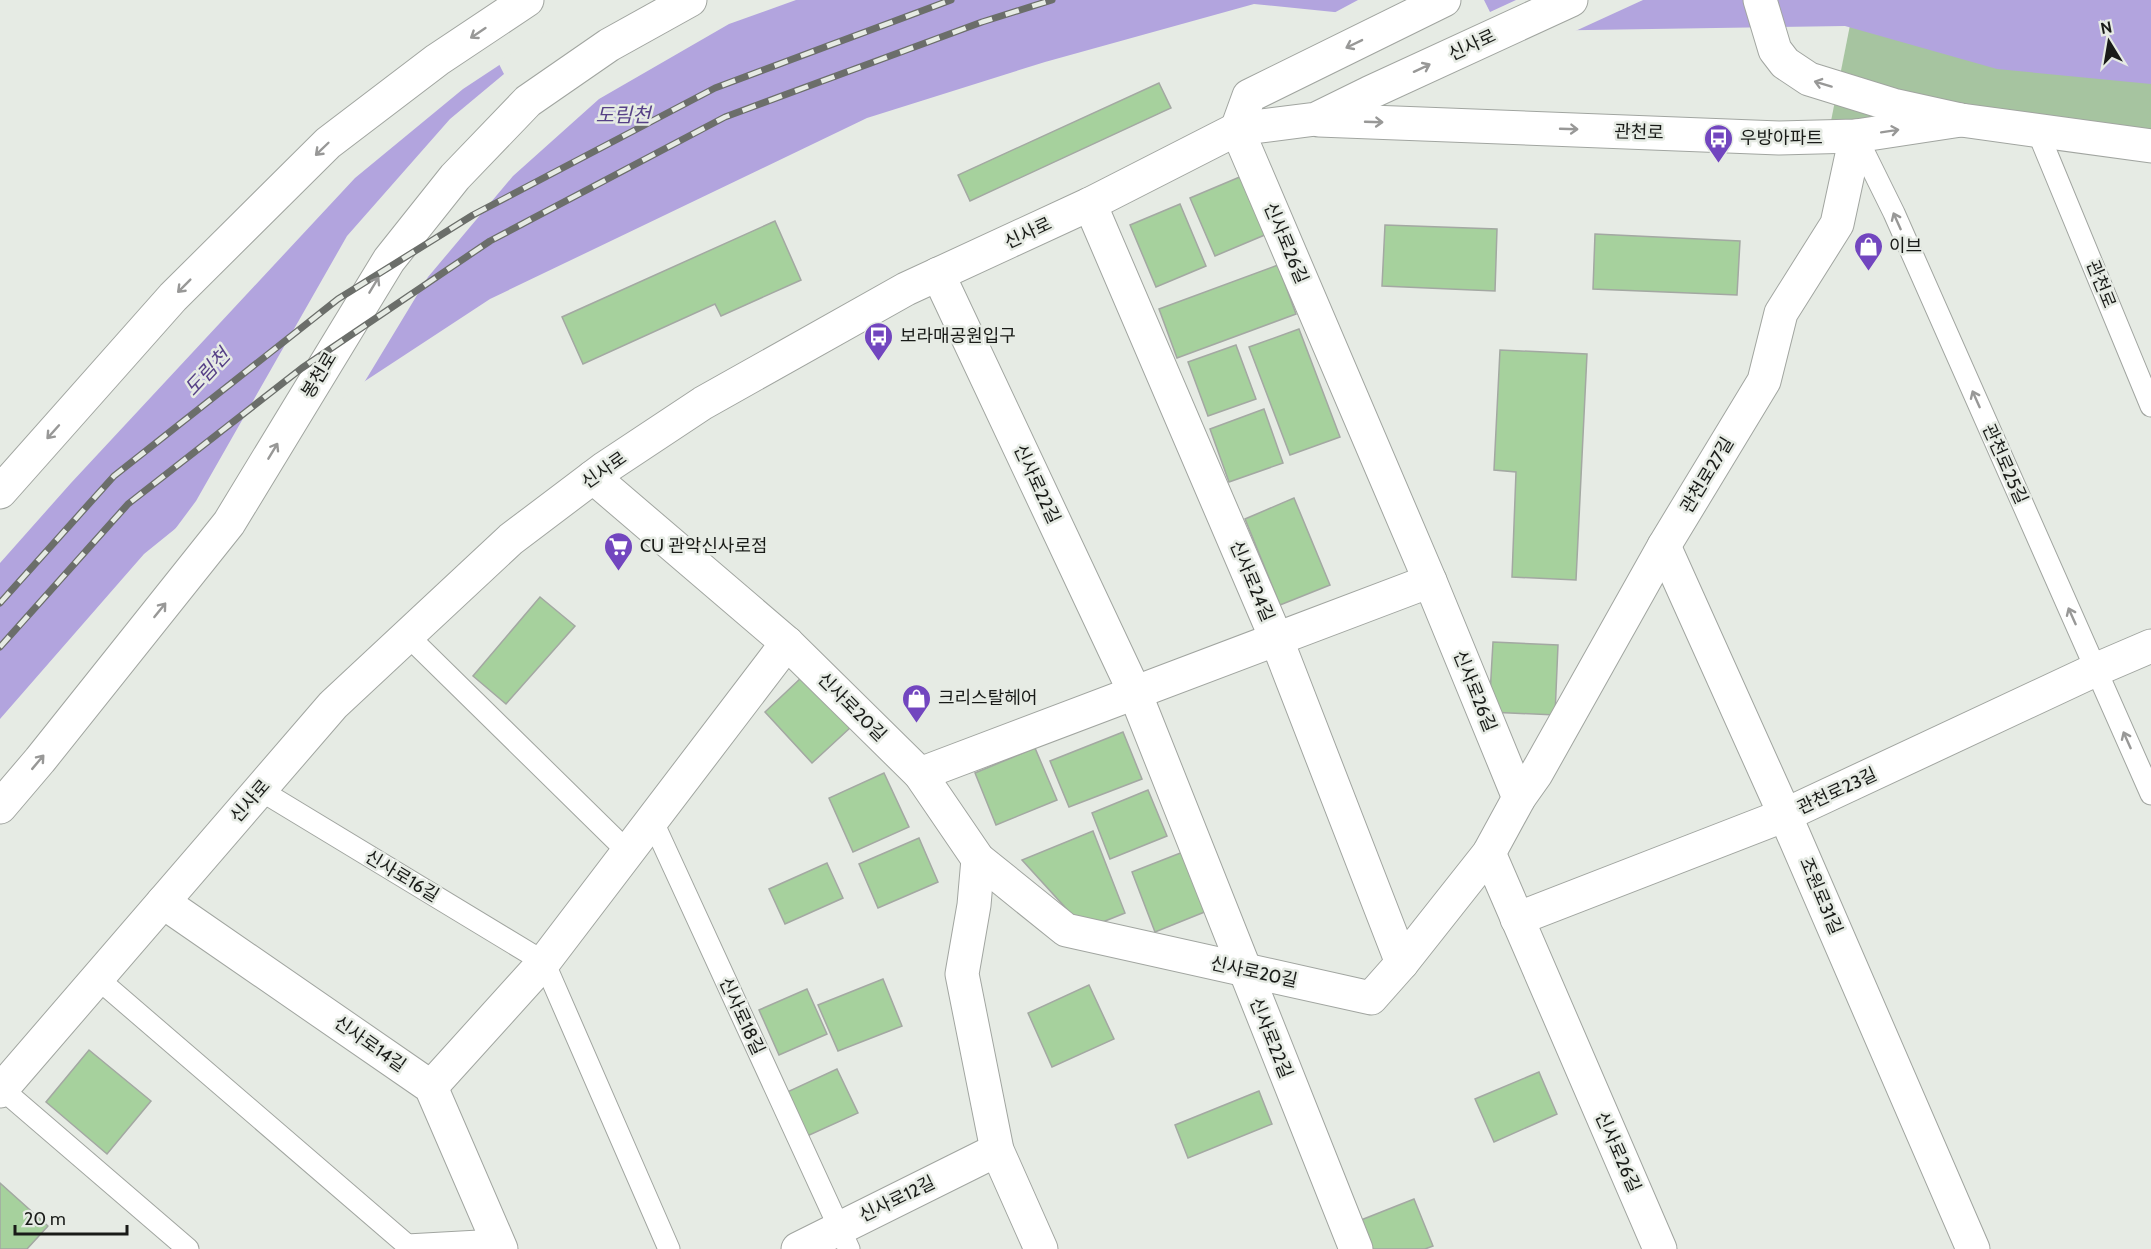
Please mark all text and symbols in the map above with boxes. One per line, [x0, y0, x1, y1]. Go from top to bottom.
north arrow [2079, 12, 2139, 72]
text: N [2099, 17, 2114, 38]
street label: 신사로 [1445, 25, 1499, 65]
one-way arrow [470, 26, 487, 39]
one-way arrow [1346, 39, 1364, 51]
one-way arrow [1412, 62, 1430, 74]
one-way arrow [1814, 78, 1833, 89]
water label: 도림천 [595, 103, 653, 127]
one-way arrow [1364, 116, 1384, 127]
street label: 관천로 [1614, 120, 1664, 144]
bus stop icon: 우방아파트 [1703, 122, 1735, 164]
one-way arrow [1559, 124, 1579, 135]
one-way arrow [1879, 126, 1899, 137]
place label: 우방아파트 [1740, 127, 1823, 149]
one-way arrow [315, 142, 330, 157]
street label: 신사로26길 [1259, 199, 1313, 287]
one-way arrow [1891, 212, 1902, 230]
street label: 신사로 [1001, 213, 1055, 253]
shop icon: 이브 [1852, 230, 1884, 272]
place label: 이브 [1889, 235, 1922, 257]
street label: 관천로 [2081, 257, 2121, 311]
one-way arrow [368, 277, 380, 294]
one-way arrow [176, 279, 191, 294]
bus stop icon: 보라매공원입구 [863, 320, 895, 362]
place label: 보라매공원입구 [900, 325, 1016, 347]
water label: 도림천 [179, 342, 236, 400]
street label: 봉천로 [297, 348, 341, 402]
one-way arrow [1970, 391, 1981, 409]
street label: 관천로25길 [1978, 421, 2032, 507]
one-way arrow [47, 423, 61, 439]
street label: 관천로27길 [1676, 433, 1738, 517]
street label: 신사로22길 [1009, 441, 1065, 527]
one-way arrow [267, 443, 279, 460]
street label: 신사로 [577, 447, 631, 493]
supermarket icon: CU 관악신사로점 [603, 530, 635, 572]
place label: CU 관악신사로점 [640, 535, 768, 557]
street label: 신사로24길 [1225, 537, 1279, 625]
one-way arrow [153, 602, 166, 618]
one-way arrow [2066, 608, 2077, 626]
street label: 신사로26길 [1449, 647, 1501, 735]
street label: 신사로20길 [813, 668, 891, 746]
shop icon: 크리스탈헤어 [901, 682, 933, 724]
place label: 크리스탈헤어 [938, 687, 1037, 709]
one-way arrow [2121, 732, 2132, 750]
one-way arrow [31, 755, 45, 770]
street label: 관천로23길 [1794, 763, 1880, 819]
street label: 신사로 [225, 775, 275, 827]
street label: 신사로16길 [361, 845, 443, 907]
street label: 조원로31길 [1795, 854, 1847, 938]
street label: 신사로20길 [1209, 952, 1299, 992]
street label: 신사로18길 [714, 974, 770, 1058]
street label: 신사로22길 [1245, 994, 1297, 1082]
street label: 신사로14길 [330, 1011, 410, 1077]
street label: 신사로26길 [1590, 1108, 1646, 1196]
street label: 신사로12길 [856, 1171, 938, 1227]
scale bar [15, 1198, 128, 1236]
text: 20 m [24, 1208, 66, 1230]

